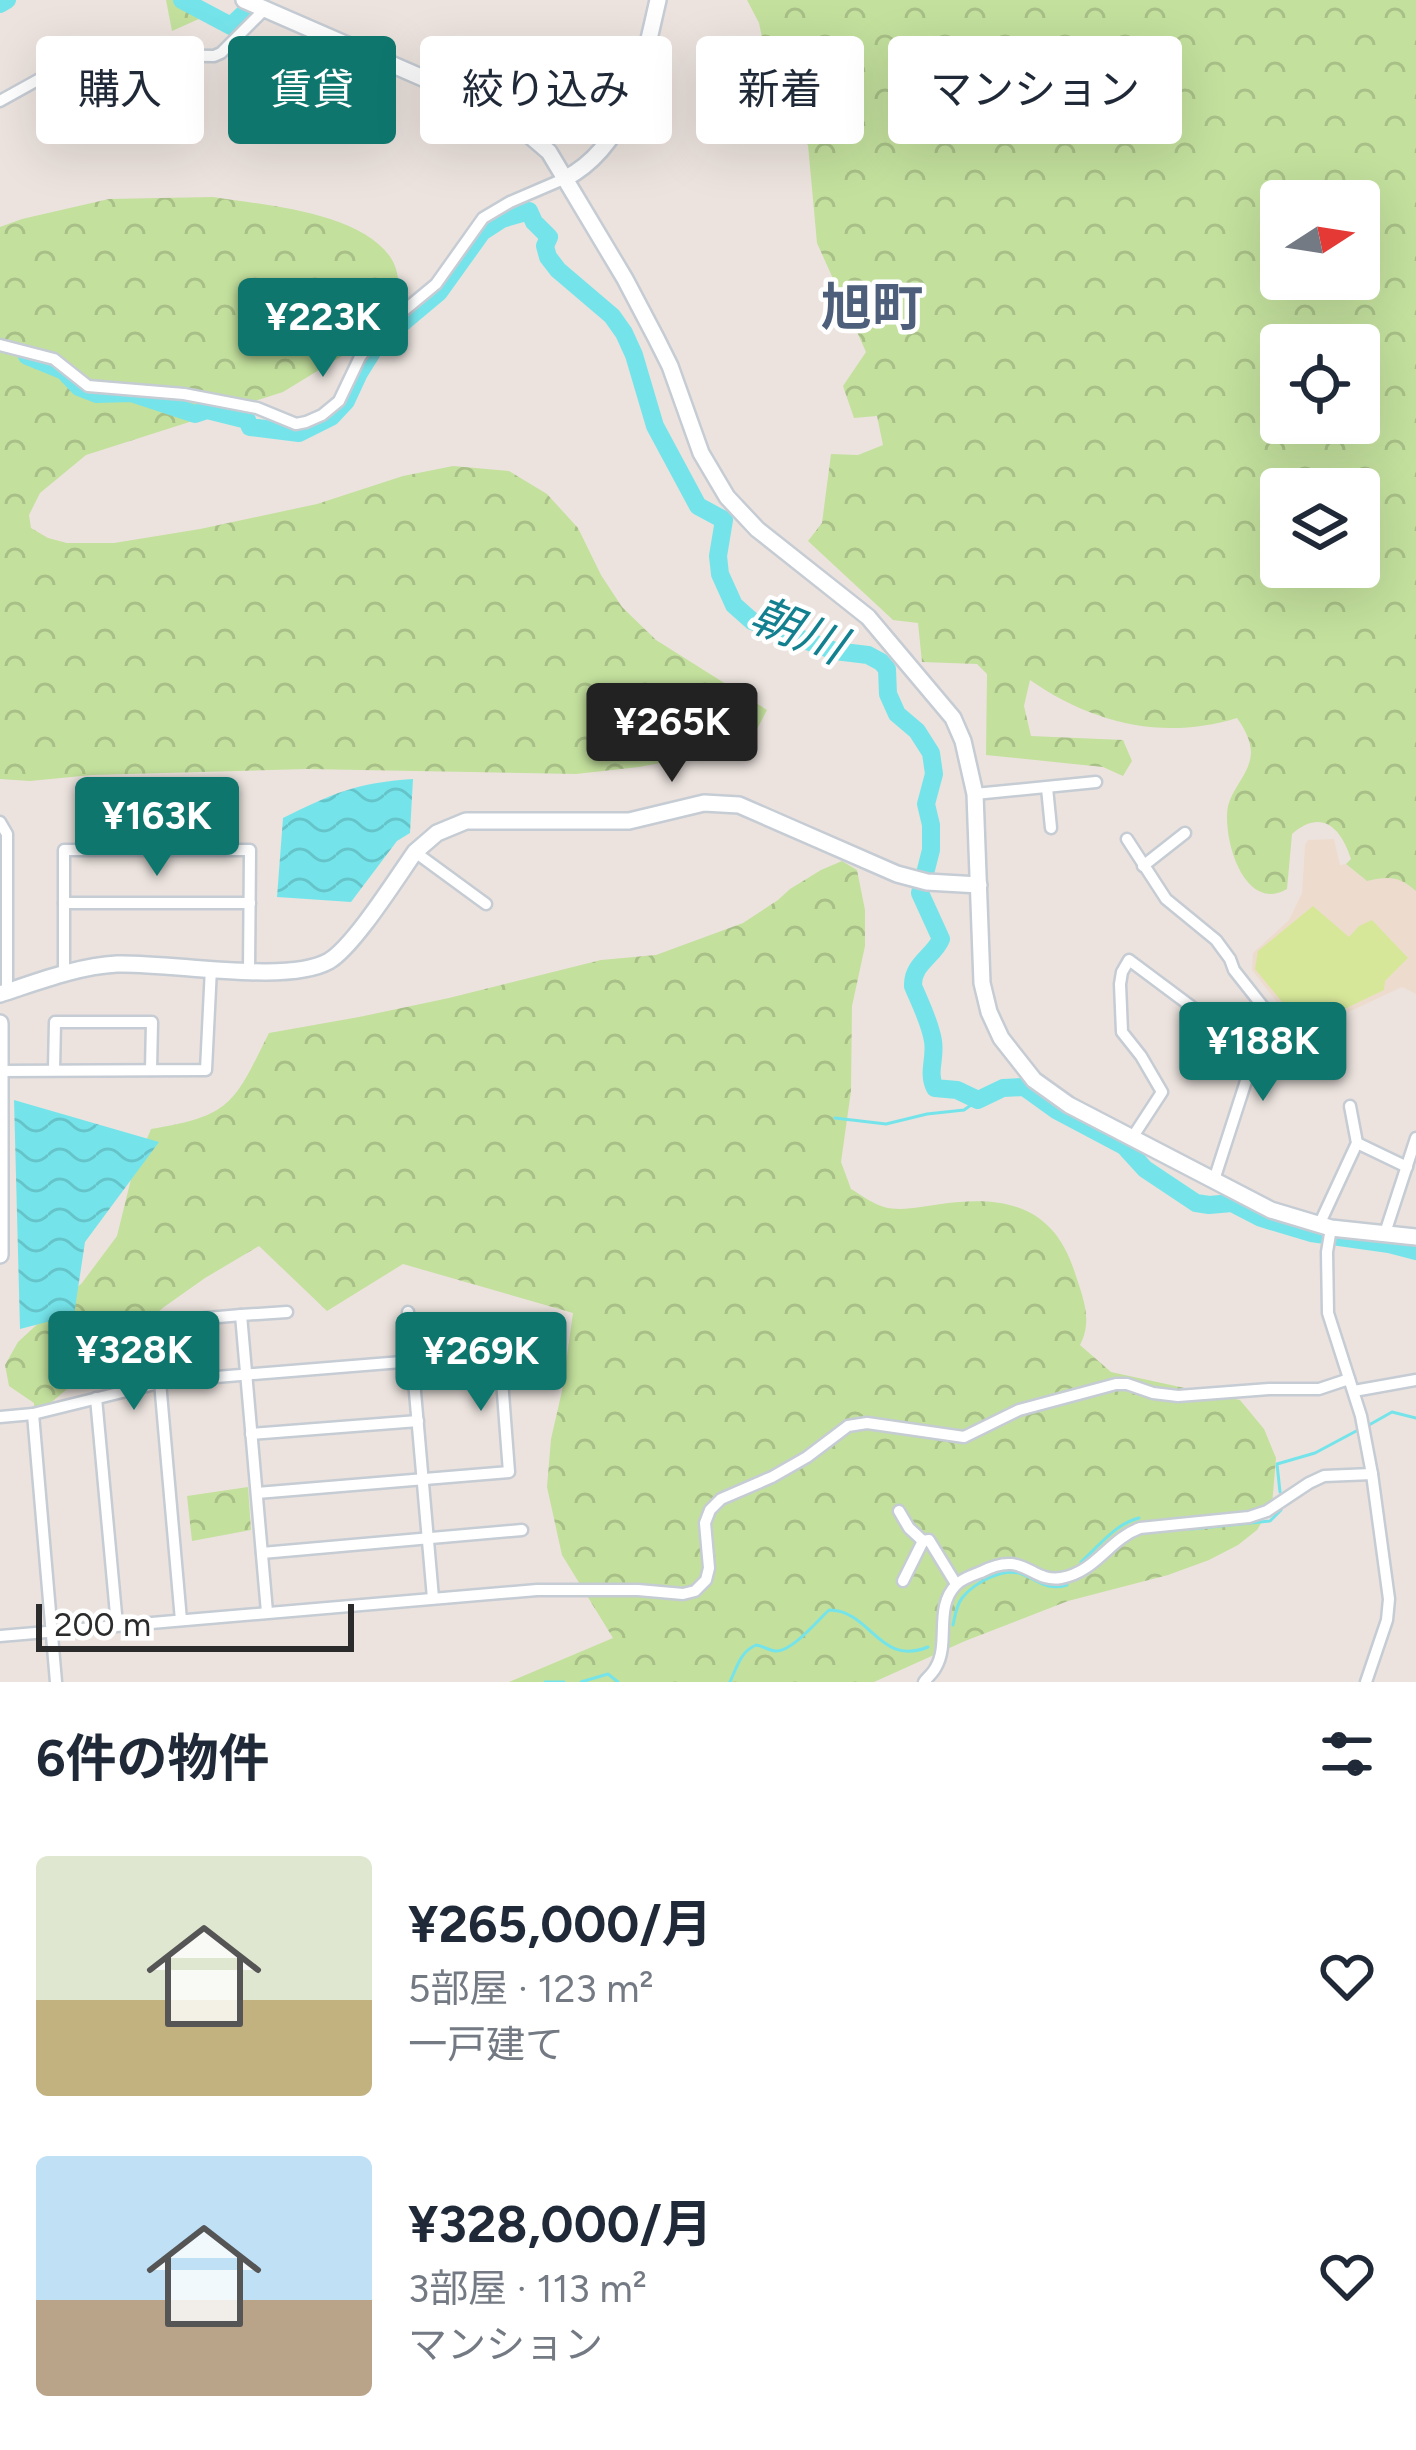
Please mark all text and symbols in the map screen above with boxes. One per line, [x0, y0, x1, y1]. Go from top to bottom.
chip: 購入 [36, 36, 204, 144]
chip: 賃貸 [228, 36, 396, 144]
chip: 絞り込み [420, 36, 672, 144]
chip: 新着 [696, 36, 864, 144]
chip: マンション [888, 36, 1182, 144]
north arrow [1260, 180, 1380, 300]
map controls [1260, 180, 1380, 588]
district label: 旭町 [821, 277, 923, 338]
pin: ¥223K [239, 278, 407, 380]
text: ¥223K [265, 293, 381, 340]
button: locate [1260, 324, 1380, 444]
button: layers [1260, 468, 1380, 588]
water label: 朝川 [743, 585, 858, 677]
pin: ¥265K [588, 683, 756, 785]
text: ¥265K [613, 698, 731, 745]
pin: ¥163K [73, 777, 241, 879]
text: ¥163K [102, 792, 212, 839]
pin: ¥188K [1179, 1002, 1347, 1104]
text: ¥188K [1206, 1017, 1320, 1064]
pin: ¥328K [50, 1311, 218, 1413]
pin: ¥269K [397, 1312, 565, 1414]
text: ¥328K [75, 1326, 193, 1373]
text: ¥269K [422, 1327, 540, 1374]
scale bar [36, 1598, 354, 1651]
text: 200 m [54, 1605, 151, 1644]
icon: filters [1314, 1721, 1380, 1787]
text: 6件の物件 [36, 1728, 270, 1789]
text: ¥265,000/月 [408, 1894, 712, 1955]
icon: home [132, 1904, 276, 2048]
icon: heart [1314, 1943, 1380, 2009]
text: 5部屋 · 123 m² [408, 1965, 654, 2012]
text: 一戸建て [408, 2021, 564, 2068]
text: ¥328,000/月 [408, 2194, 713, 2255]
icon: home [132, 2204, 276, 2348]
icon: heart [1314, 2243, 1380, 2309]
text: 3部屋 · 113 m² [408, 2265, 647, 2312]
text: マンション [408, 2321, 603, 2368]

